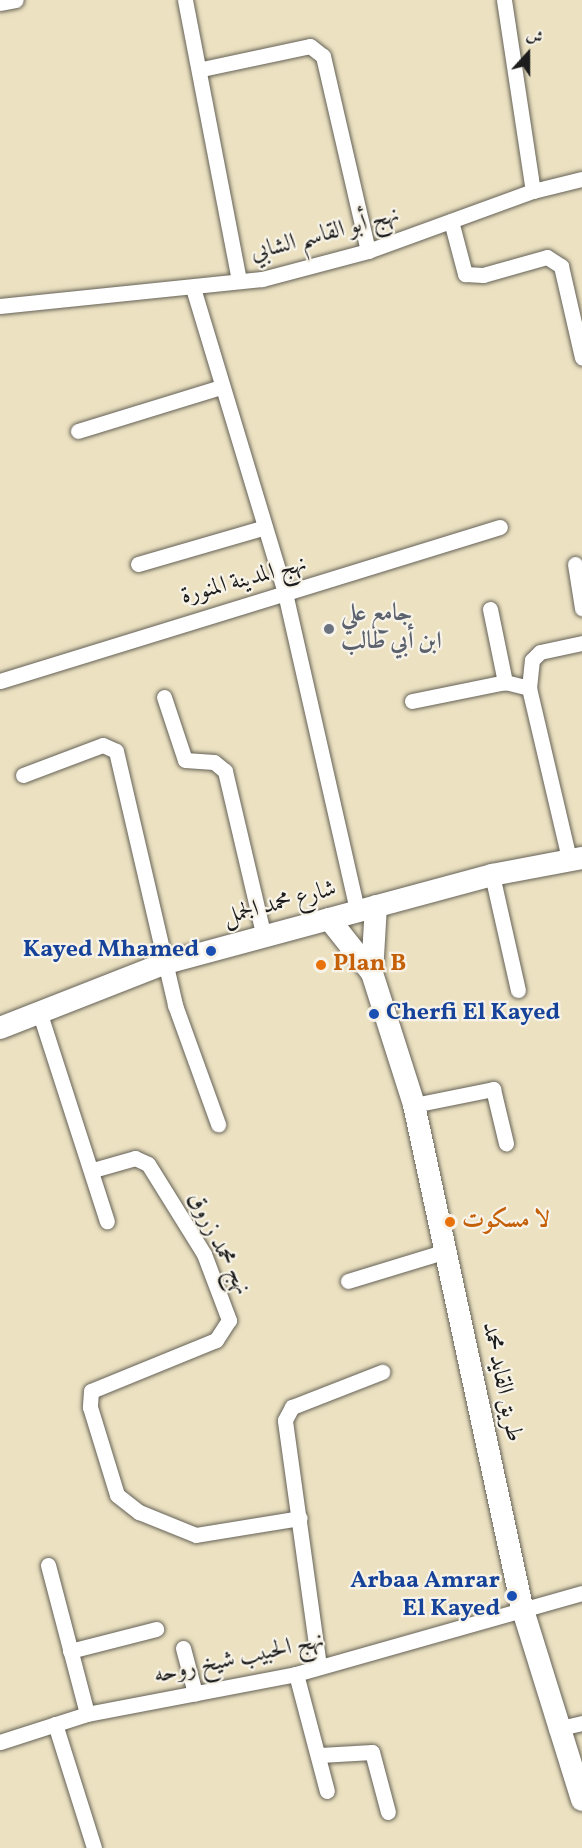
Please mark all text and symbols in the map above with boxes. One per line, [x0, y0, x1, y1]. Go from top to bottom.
north arrow [498, 24, 558, 84]
text: ش [523, 24, 546, 50]
street label: نهج أبو القاسم الشابي [247, 201, 403, 269]
street label: نهج المدينة المنورة [178, 550, 310, 612]
place label: جامع علي ابن أبي طالب [341, 601, 442, 657]
marker: جامع علي ابن أبي طالب [322, 622, 336, 636]
street label: شارع محمد الجمل [220, 875, 340, 933]
place label: Kayed Mhamed [23, 937, 199, 965]
marker: Kayed Mhamed [204, 944, 218, 958]
place label: Plan B [333, 951, 406, 979]
marker: Plan B [314, 958, 328, 972]
place label: Cherfi El Kayed [386, 1000, 560, 1028]
marker: Cherfi El Kayed [367, 1007, 381, 1021]
street label: نهج محمد زروق [180, 1188, 256, 1300]
place label: لا مسكوت [462, 1208, 550, 1236]
marker: لا مسكوت [443, 1215, 457, 1229]
street label: طريق القايد محمد [474, 1319, 528, 1445]
place label: Arbaa Amrar El Kayed [350, 1568, 500, 1624]
marker: Arbaa Amrar El Kayed [505, 1589, 519, 1603]
street label: نهج الحبيب شيخ روحه [151, 1627, 327, 1691]

